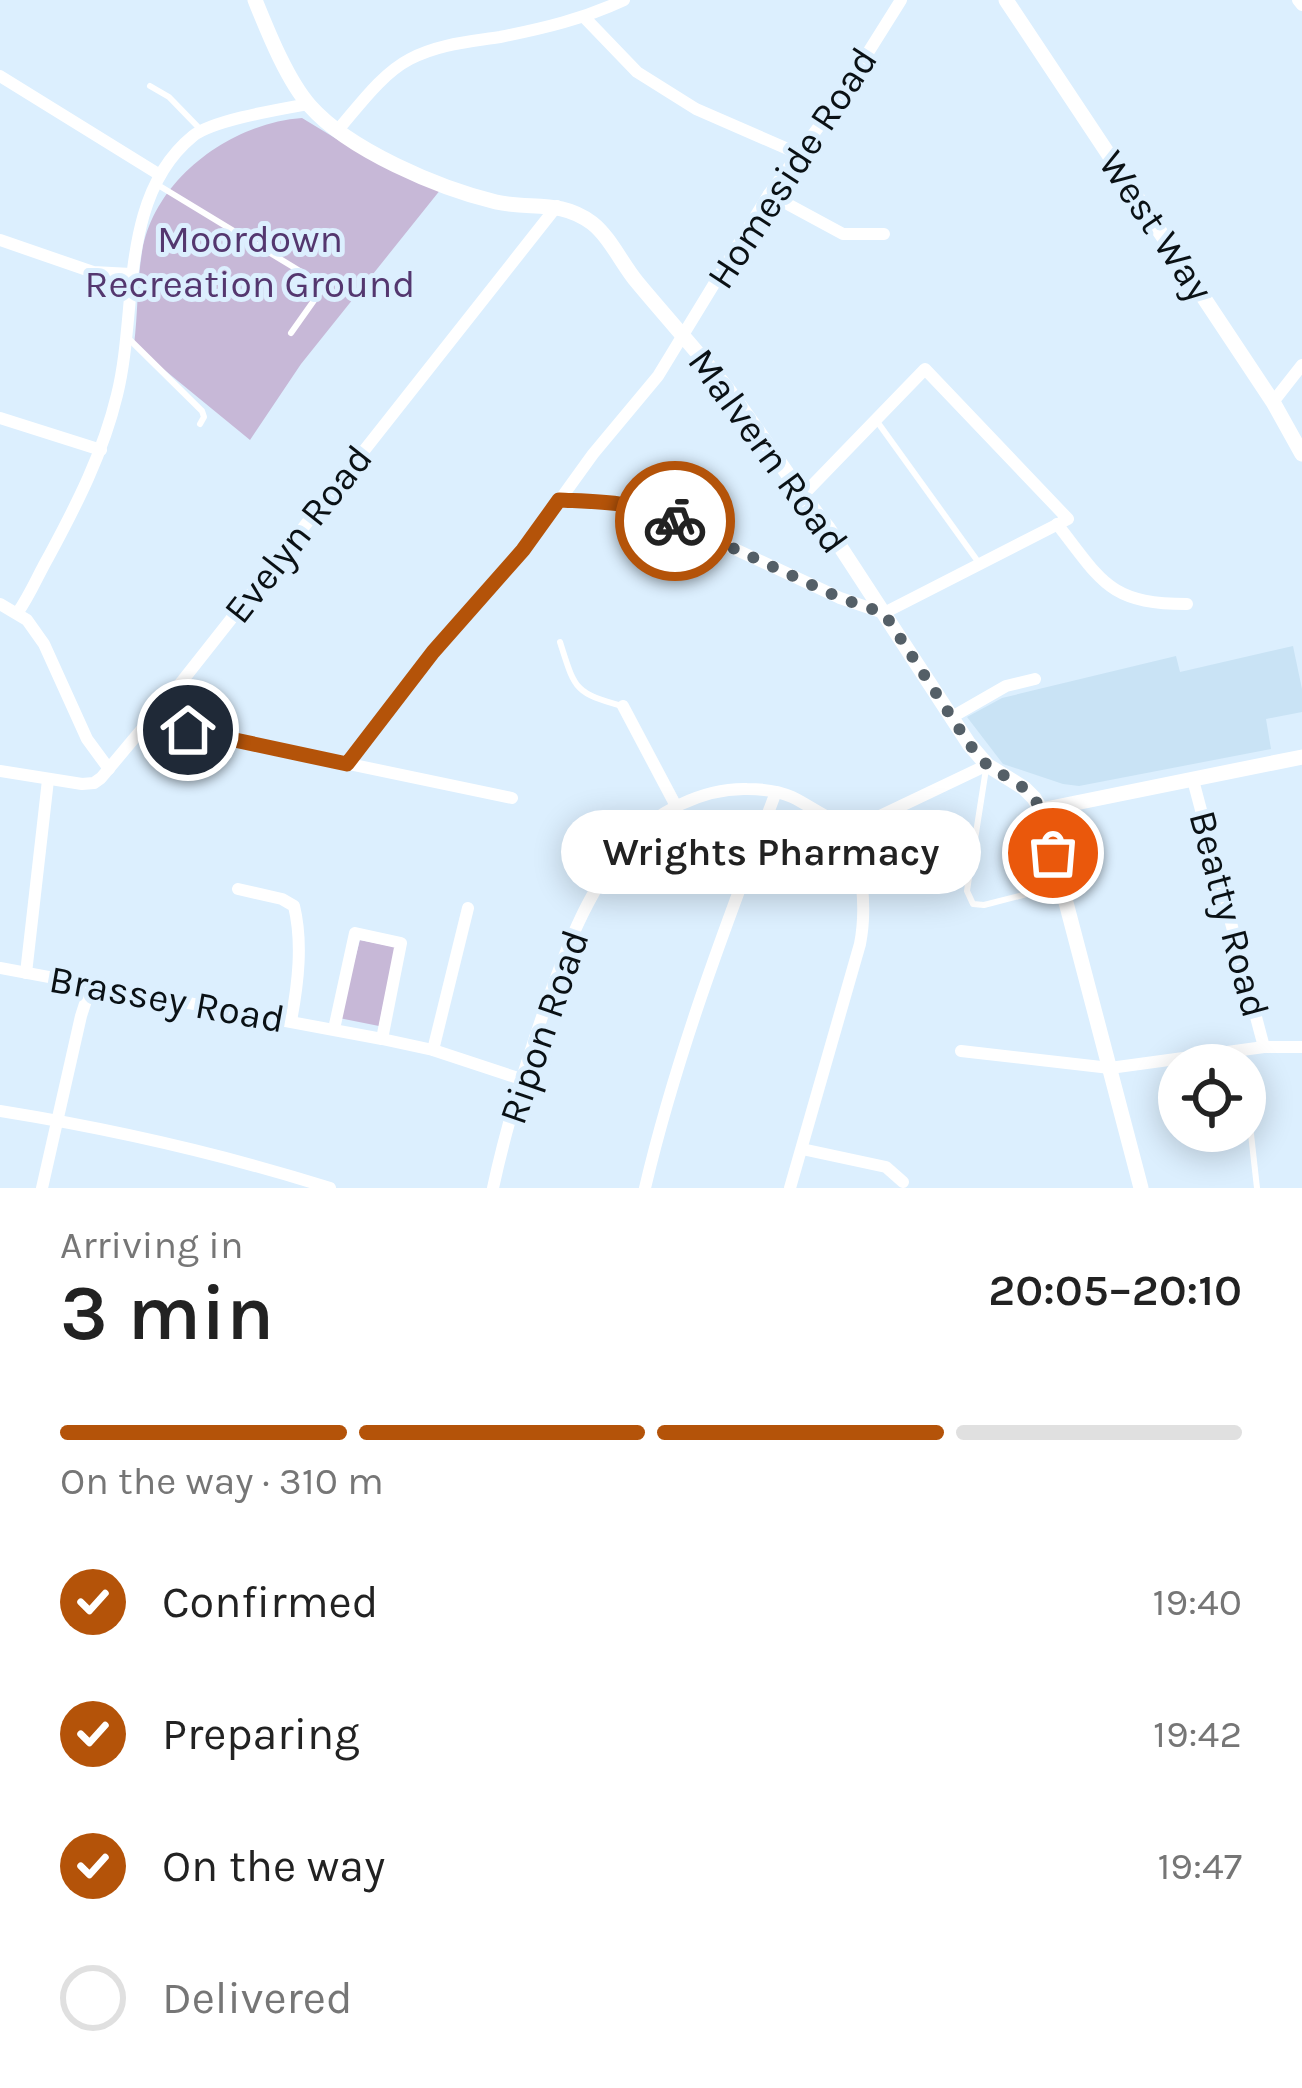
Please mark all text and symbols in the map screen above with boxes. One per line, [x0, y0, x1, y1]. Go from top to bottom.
street label: Homeside Road [697, 39, 887, 297]
street label: West Way [1089, 142, 1223, 310]
park label: Moordown Recreation Ground [85, 216, 415, 307]
street label: Malvern Road [678, 340, 858, 562]
street label: Evelyn Road [214, 436, 382, 632]
courier [615, 461, 735, 581]
icon: bike [642, 488, 708, 554]
pin [137, 679, 239, 781]
icon: home [155, 697, 221, 763]
pin [1002, 802, 1104, 904]
street label: Beatty Road [1179, 806, 1279, 1022]
callout: Wrights Pharmacy [561, 811, 981, 895]
icon: bag [1020, 820, 1086, 886]
text: Wrights Pharmacy [602, 829, 940, 875]
street label: Ripon Road [489, 924, 599, 1130]
street label: Brassey Road [46, 956, 288, 1042]
map controls [1158, 1044, 1266, 1152]
button: locate [1158, 1044, 1266, 1152]
text: Arriving in [60, 1222, 243, 1268]
text: 20:05–20:10 [988, 1264, 1242, 1316]
text: 3 min [60, 1267, 274, 1359]
text: On the way · 310 m [60, 1458, 384, 1504]
icon: check [60, 1569, 126, 1635]
text: Confirmed [162, 1576, 378, 1628]
text: 19:40 [1153, 1579, 1242, 1625]
icon: check [60, 1701, 126, 1767]
text: Preparing [162, 1708, 360, 1760]
text: 19:42 [1153, 1711, 1242, 1757]
icon: check [60, 1833, 126, 1899]
text: On the way [162, 1840, 385, 1892]
text: 19:47 [1157, 1843, 1242, 1889]
text: Delivered [162, 1972, 353, 2024]

